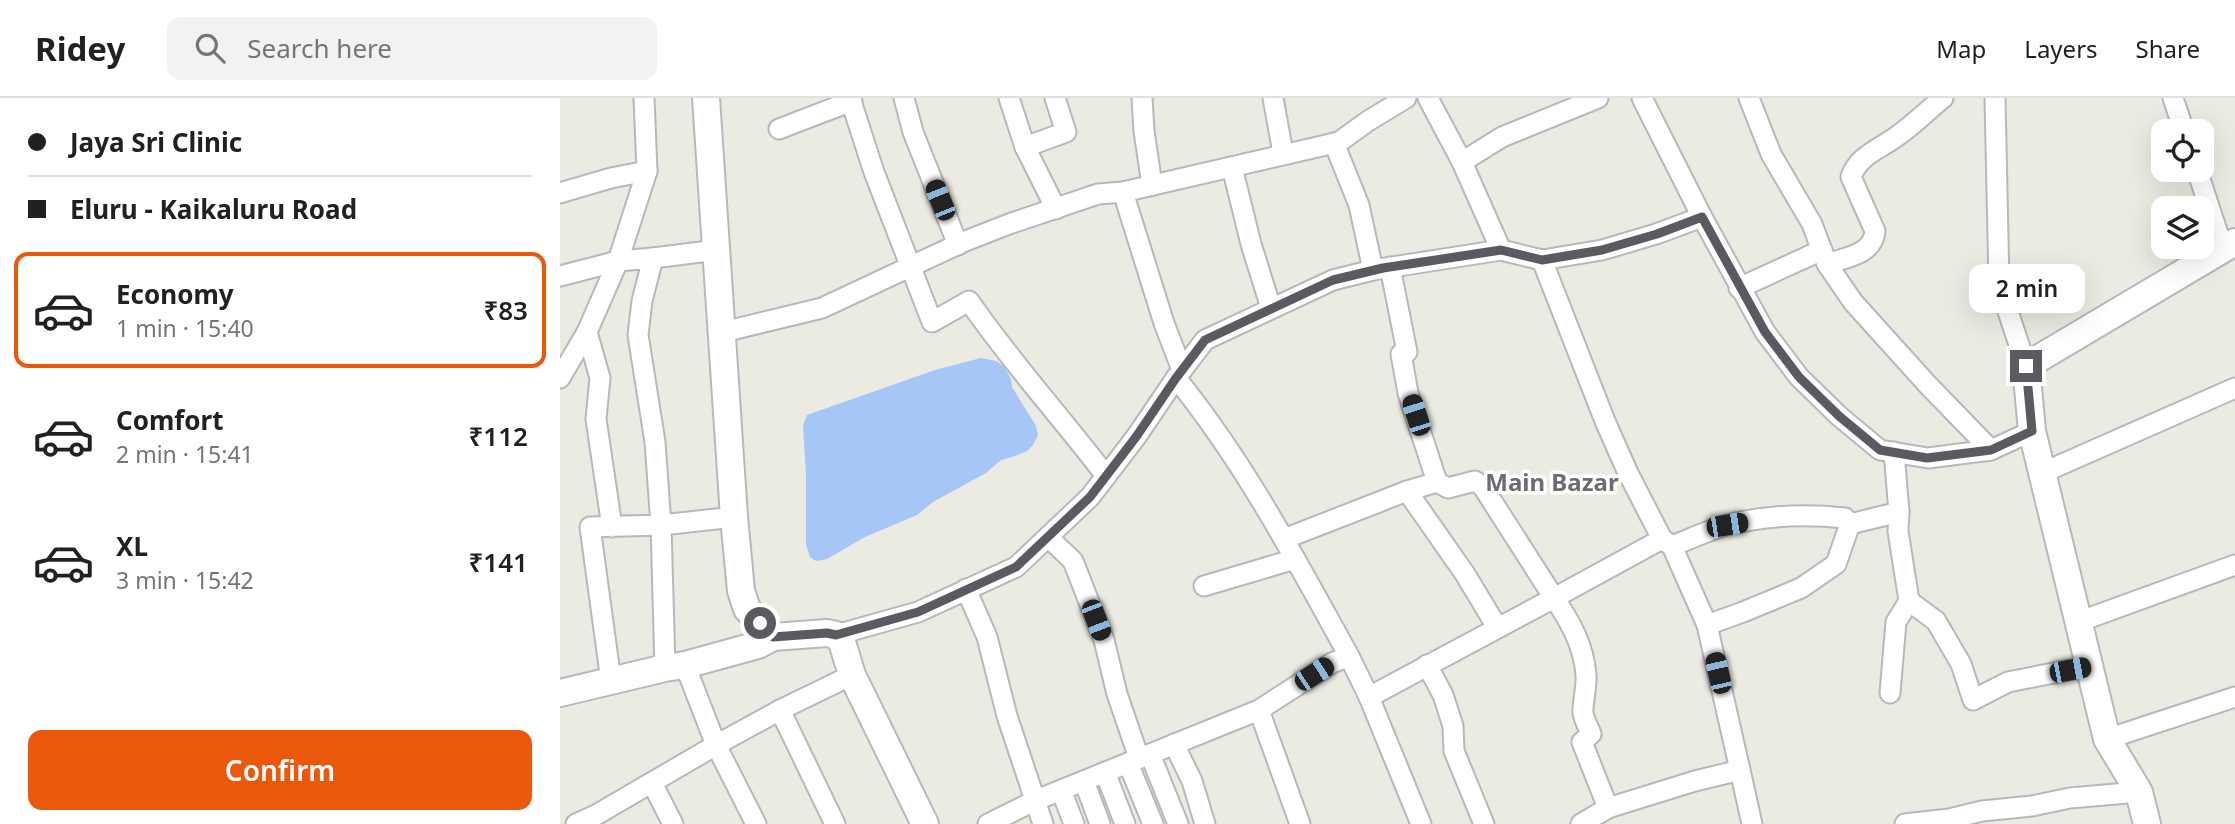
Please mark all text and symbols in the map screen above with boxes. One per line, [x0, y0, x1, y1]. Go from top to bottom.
search box [167, 17, 657, 80]
text: Ridey [35, 26, 125, 71]
icon: search [191, 29, 229, 67]
text: Search here [247, 30, 392, 66]
text: Map [1936, 32, 1986, 65]
text: Layers [2024, 32, 2098, 65]
text: Share [2136, 32, 2200, 65]
map controls [2151, 119, 2214, 259]
button: locate [2151, 119, 2214, 182]
text: Jaya Sri Clinic [70, 124, 242, 160]
car [923, 177, 958, 223]
text: Eluru - Kaikaluru Road [70, 191, 357, 227]
button: layers [2151, 196, 2214, 259]
callout: 2 min [1968, 264, 2084, 314]
text: 2 min [1996, 272, 2058, 304]
text: Economy [116, 276, 234, 312]
icon: car [32, 279, 95, 342]
text: ₹83 [483, 292, 528, 328]
text: 1 min · 15:40 [116, 312, 254, 344]
route end [2010, 350, 2042, 382]
car [1400, 392, 1433, 438]
text: Comfort [116, 402, 224, 438]
icon: car [32, 405, 95, 468]
text: ₹112 [469, 418, 528, 454]
text: 2 min · 15:41 [116, 438, 254, 470]
district label: Main Bazar [1485, 465, 1619, 498]
car [1705, 511, 1750, 539]
text: XL [116, 528, 148, 564]
icon: car [32, 531, 95, 594]
text: ₹141 [469, 544, 528, 580]
text: 3 min · 15:42 [116, 564, 254, 596]
car [1079, 597, 1114, 643]
route start [744, 607, 776, 639]
car [1704, 650, 1733, 696]
car [1291, 654, 1338, 694]
car [2048, 656, 2093, 684]
button: Confirm [28, 730, 532, 810]

